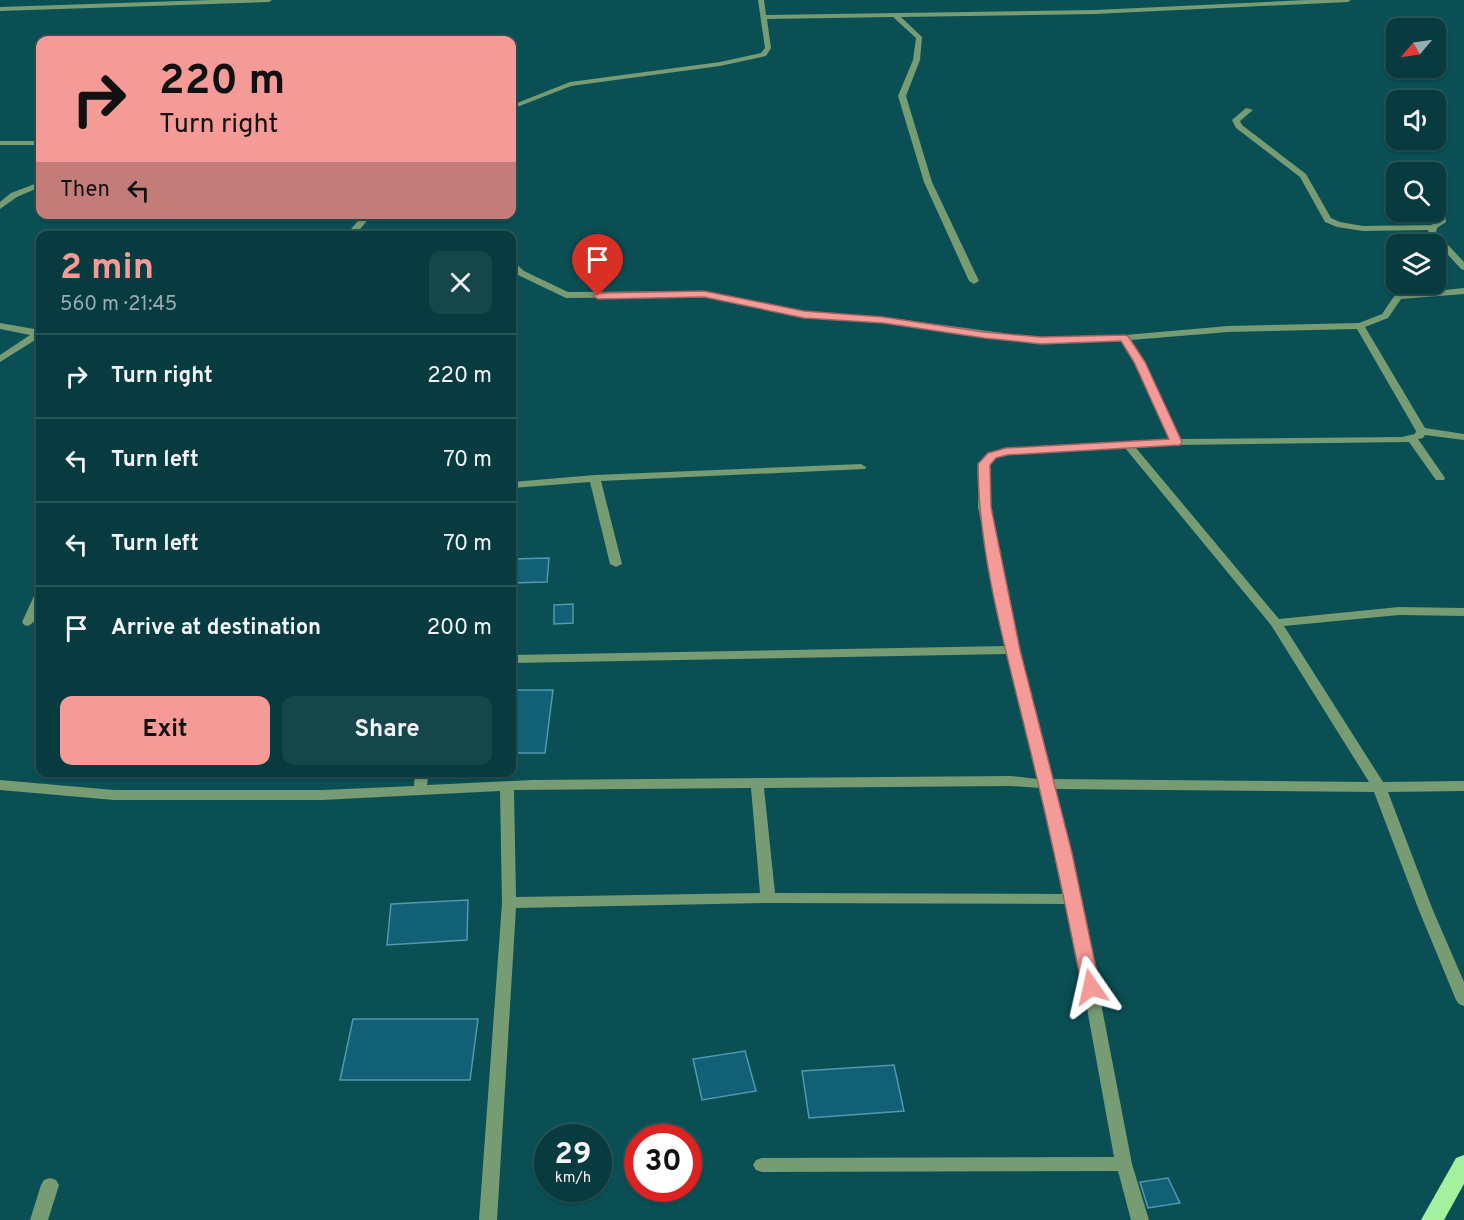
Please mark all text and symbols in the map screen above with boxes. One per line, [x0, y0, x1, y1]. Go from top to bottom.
north arrow [1386, 18, 1446, 78]
map controls [1386, 18, 1446, 294]
text: 220 m [159, 56, 285, 109]
icon: right [60, 60, 138, 138]
button: sound [1386, 90, 1446, 150]
text: Turn right [159, 108, 278, 142]
button: search [1386, 162, 1446, 222]
icon: left [122, 174, 155, 207]
text: Then [60, 177, 110, 204]
pin [572, 234, 623, 296]
button: layers [1386, 234, 1446, 294]
icon: arrive [581, 243, 614, 276]
text: 2 min [60, 246, 154, 292]
button: close [429, 251, 492, 314]
text: 560 m · 21:45 [60, 292, 177, 318]
icon: right [60, 360, 93, 393]
text: Turn right [111, 363, 213, 390]
text: 220 m [427, 363, 492, 390]
icon: left [60, 444, 93, 477]
text: Turn left [111, 447, 199, 474]
text: 70 m [443, 447, 492, 474]
icon: left [60, 528, 93, 561]
text: Turn left [111, 531, 199, 558]
text: 70 m [443, 531, 492, 558]
icon: arrive [60, 612, 93, 645]
text: Arrive at destination [111, 615, 321, 642]
text: 200 m [427, 615, 492, 642]
button: Exit [60, 696, 270, 765]
button: Share [282, 696, 492, 765]
position arrow [1059, 955, 1123, 1019]
speed limit sign: 30 [624, 1124, 702, 1202]
text: 29 [555, 1137, 591, 1174]
text: km/h [555, 1169, 591, 1188]

